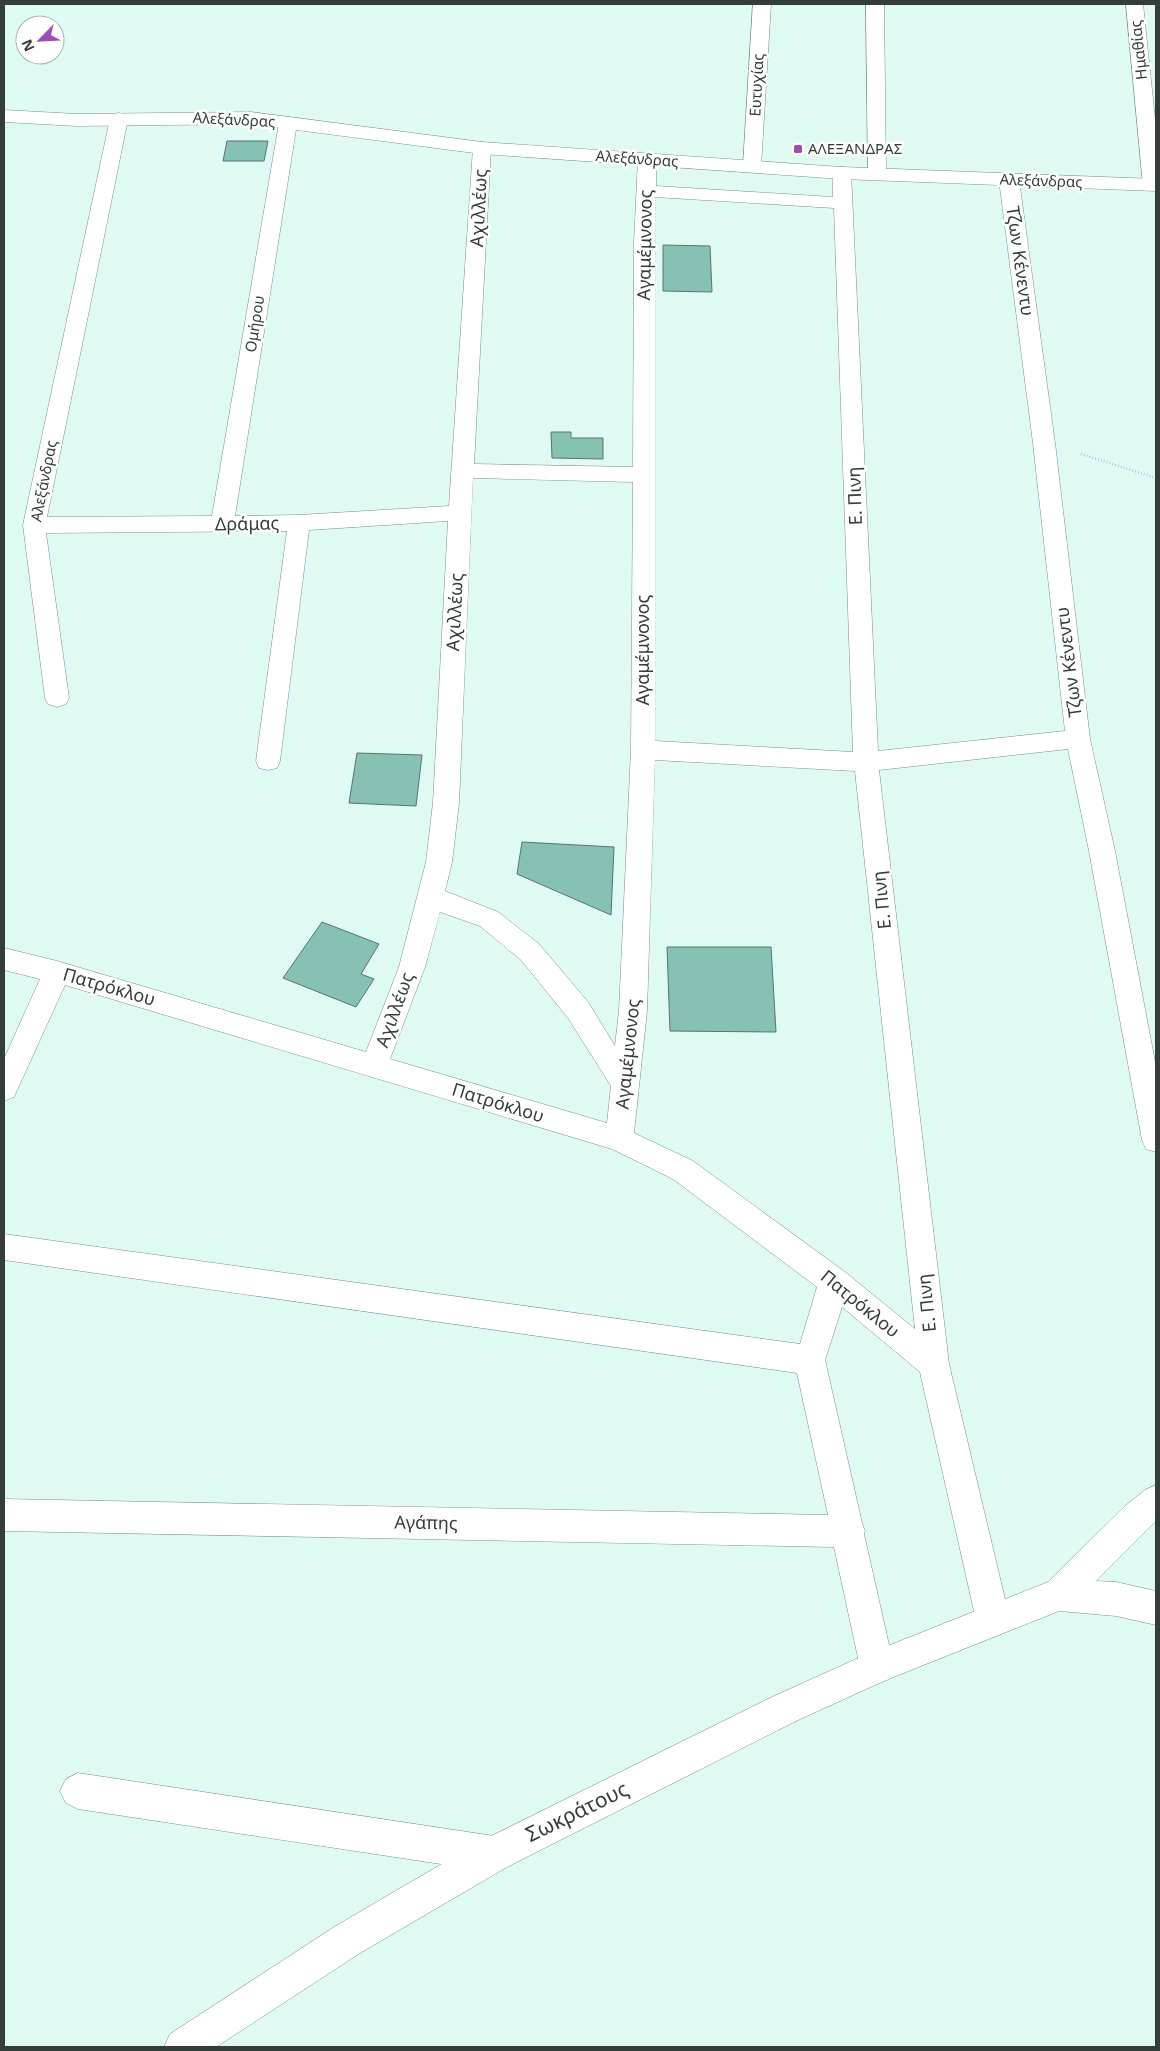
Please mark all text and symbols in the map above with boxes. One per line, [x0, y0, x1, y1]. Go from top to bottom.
north arrow [15, 15, 65, 65]
street label: Ημαθίας [1125, 19, 1151, 81]
text: N [17, 36, 39, 55]
street label: Ευτυχίας [744, 53, 768, 117]
street label: Αλεξάνδρας [192, 107, 276, 131]
place label: ΑΛΕΞΑΝΔΡΑΣ [808, 138, 902, 158]
marker: ΑΛΕΞΑΝΔΡΑΣ [792, 143, 804, 155]
street label: Αλεξάνδρας [595, 145, 679, 171]
street label: Αχιλλέως [464, 168, 492, 248]
street label: Αλεξάνδρας [999, 169, 1083, 191]
street label: Αγαμέμνονος [631, 189, 657, 301]
street label: Τζων Κένεντυ [1001, 204, 1041, 317]
street label: Ομήρου [240, 294, 268, 354]
street label: Αλεξάνδρας [25, 438, 61, 523]
street label: Ε. Πινη [841, 466, 867, 526]
street label: Δράμας [215, 510, 280, 536]
street label: Αχιλλέως [440, 572, 468, 652]
street label: Αγαμέμνονος [630, 594, 654, 705]
street label: Τζων Κένεντυ [1049, 606, 1087, 719]
street label: Ε. Πινη [866, 870, 896, 930]
street label: Πατρόκλου [60, 961, 158, 1011]
street label: Αχιλλέως [369, 969, 419, 1051]
street label: Αγαμέμνονος [609, 997, 645, 1110]
street label: Πατρόκλου [449, 1077, 547, 1127]
street label: Πατρόκλου [816, 1264, 905, 1342]
street label: Ε. Πινη [911, 1273, 941, 1333]
street label: Αγάπης [394, 1509, 458, 1535]
street label: Σωκράτους [521, 1774, 633, 1848]

